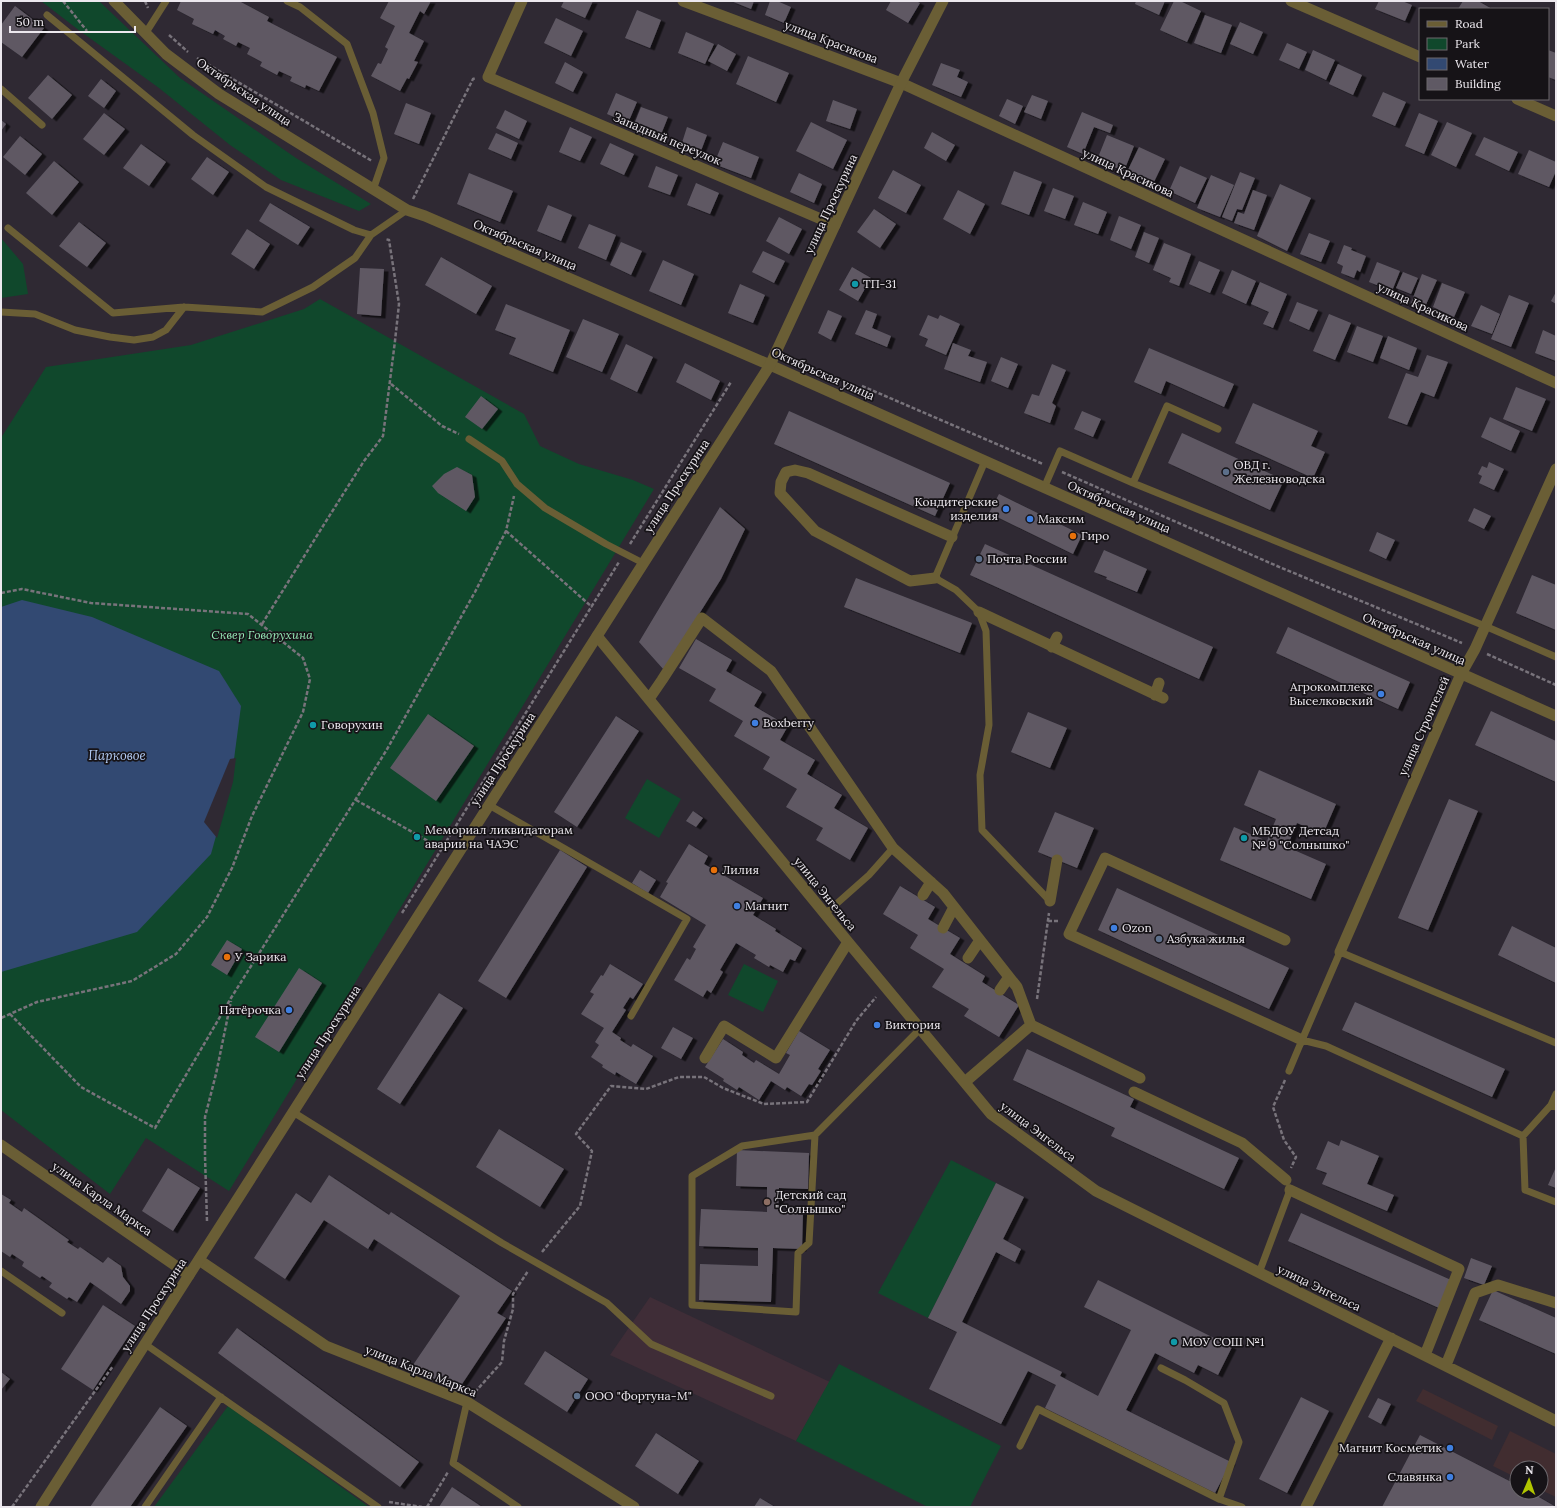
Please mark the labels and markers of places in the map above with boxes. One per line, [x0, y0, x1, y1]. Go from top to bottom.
place label: ТП-31 [863, 276, 896, 291]
marker: ТП-31 [850, 279, 860, 289]
place label: ОВД г. Железноводска [1234, 457, 1325, 486]
marker: ОВД г. Железноводска [1221, 467, 1231, 477]
place label: Кондитерские изделия [914, 494, 998, 523]
marker: Кондитерские изделия [1001, 504, 1011, 514]
place label: Максим [1038, 511, 1084, 526]
marker: Максим [1025, 514, 1035, 524]
place label: Гиро [1081, 528, 1109, 543]
marker: Гиро [1068, 531, 1078, 541]
place label: Почта России [987, 551, 1067, 566]
marker: Почта России [974, 554, 984, 564]
place label: Агрокомплекс Выселковский [1289, 679, 1373, 708]
marker: Агрокомплекс Выселковский [1376, 689, 1386, 699]
place label: Boxberry [763, 715, 815, 730]
place label: Говорухин [321, 717, 383, 732]
marker: Boxberry [750, 718, 760, 728]
marker: Говорухин [308, 720, 318, 730]
place label: Мемориал ликвидаторам аварии на ЧАЭС [425, 822, 573, 851]
place label: МБДОУ Детсад № 9 "Солнышко" [1252, 823, 1350, 852]
marker: Мемориал ликвидаторам аварии на ЧАЭС [412, 832, 422, 842]
marker: МБДОУ Детсад № 9 "Солнышко" [1239, 833, 1249, 843]
place label: Лилия [722, 862, 759, 877]
marker: Лилия [709, 865, 719, 875]
place label: Магнит [745, 898, 788, 913]
marker: Магнит [732, 901, 742, 911]
place label: Ozon [1122, 920, 1152, 935]
marker: Ozon [1109, 923, 1119, 933]
place label: Азбука жилья [1166, 931, 1245, 946]
marker: Азбука жилья [1154, 934, 1164, 944]
place label: У Зарика [234, 949, 286, 964]
marker: У Зарика [222, 952, 232, 962]
place label: Пятёрочка [219, 1002, 281, 1017]
marker: Пятёрочка [284, 1005, 294, 1015]
place label: Виктория [885, 1017, 941, 1032]
marker: Виктория [872, 1020, 882, 1030]
place label: Детский сад "Солнышко" [775, 1187, 846, 1216]
marker: Детский сад "Солнышко" [762, 1197, 772, 1207]
place label: МОУ СОШ №1 [1182, 1334, 1264, 1349]
marker: МОУ СОШ №1 [1169, 1337, 1179, 1347]
place label: ООО "Фортуна-М" [585, 1388, 692, 1403]
marker: ООО "Фортуна-М" [572, 1391, 582, 1401]
place label: Магнит Косметик [1339, 1440, 1443, 1455]
marker: Магнит Косметик [1445, 1443, 1455, 1453]
place label: Славянка [1387, 1469, 1442, 1484]
marker: Славянка [1445, 1472, 1455, 1482]

